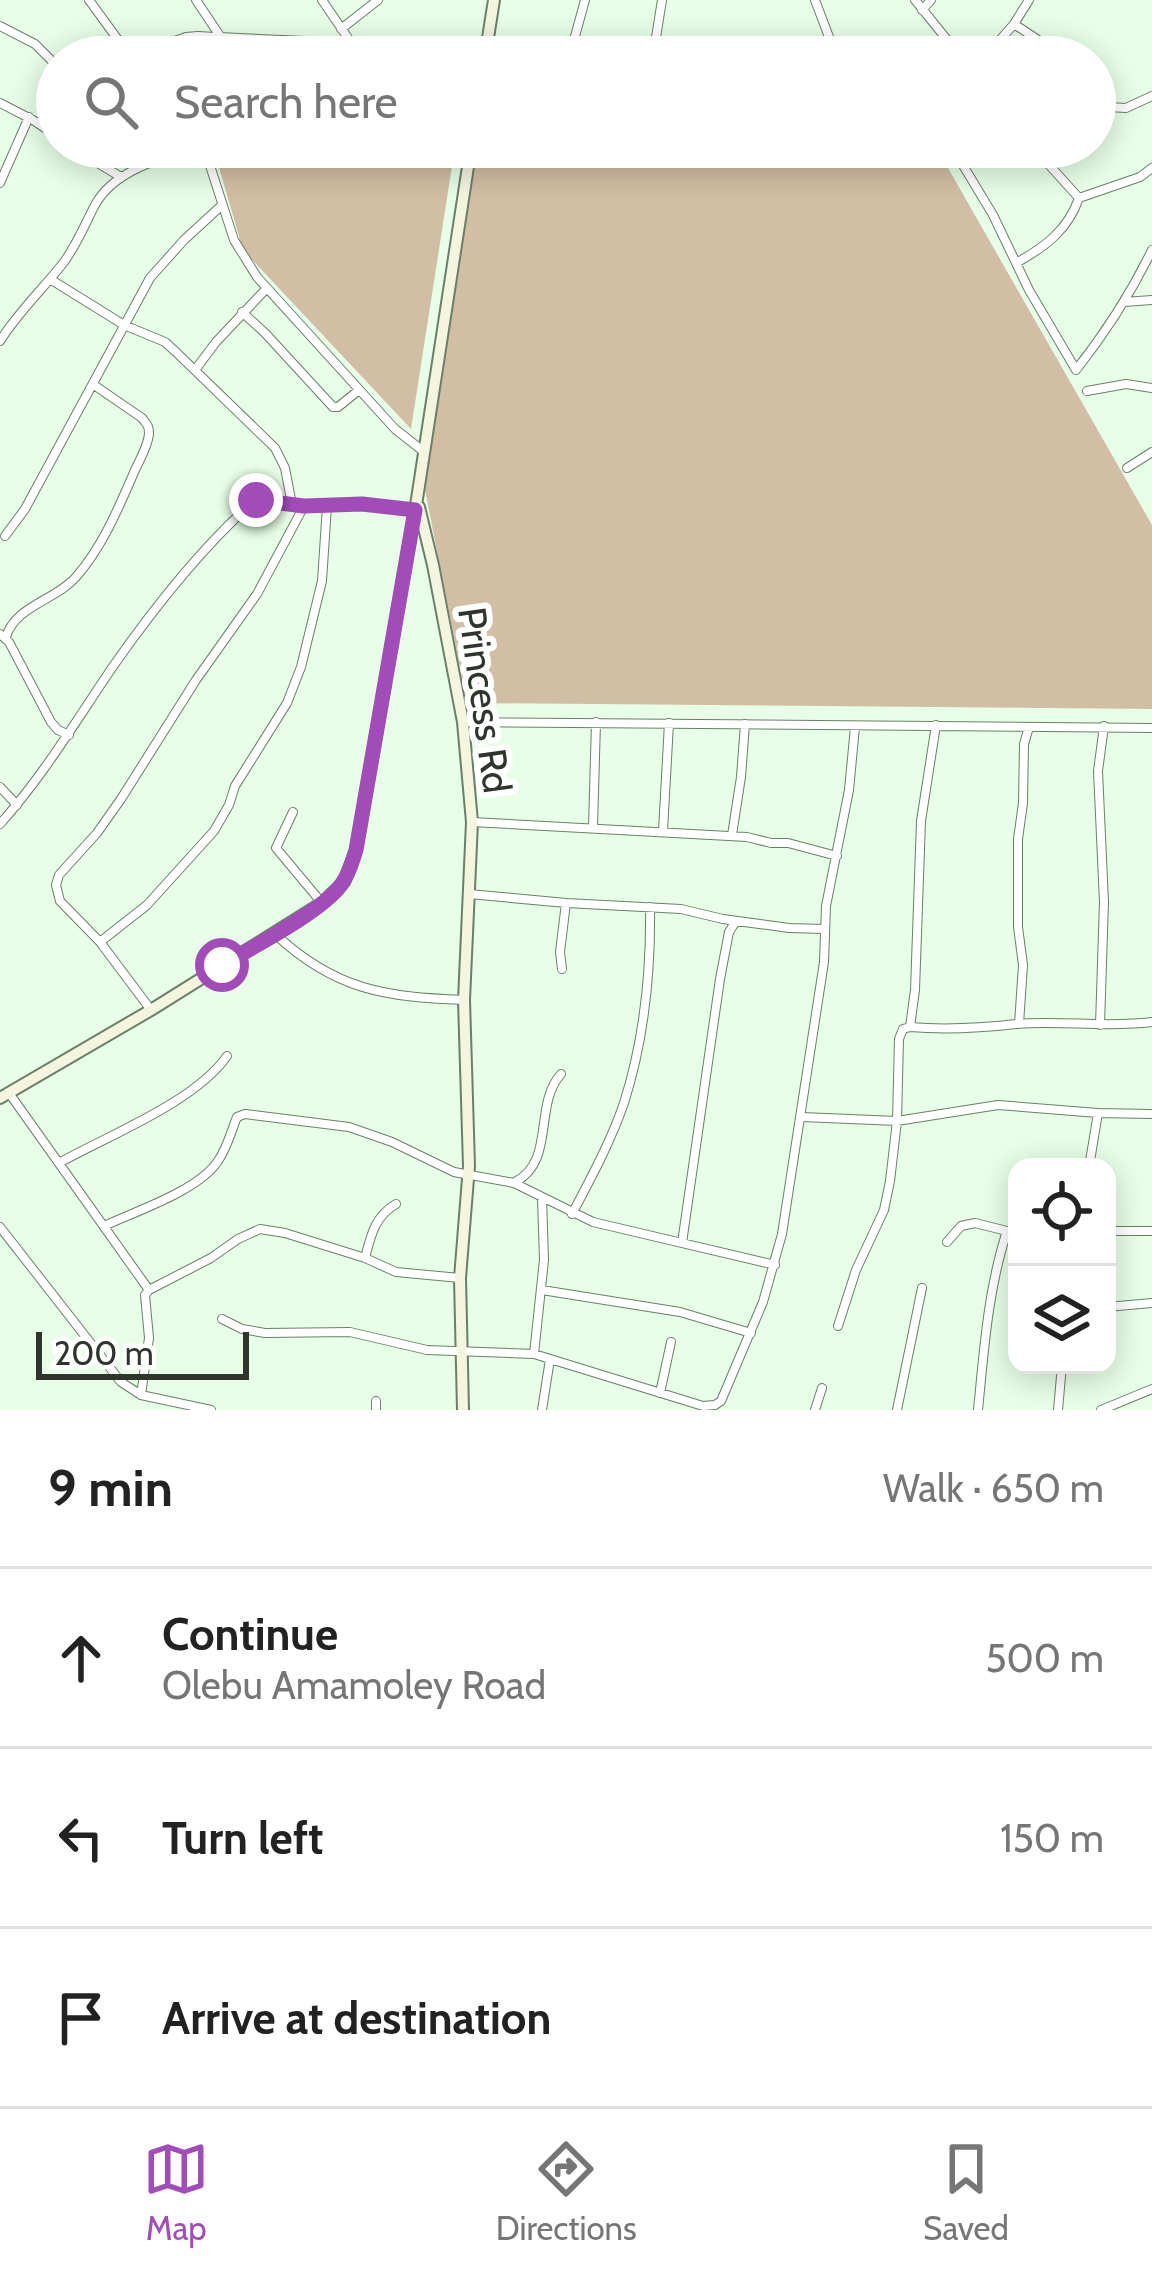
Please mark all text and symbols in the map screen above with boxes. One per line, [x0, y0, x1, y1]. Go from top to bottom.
search box [36, 36, 1116, 168]
icon: search [78, 69, 144, 135]
text: Search here [174, 75, 398, 129]
route end [229, 473, 283, 527]
street label: Princess Rd [448, 604, 522, 796]
route start [195, 938, 249, 992]
map controls [1008, 1158, 1116, 1374]
button: locate [1008, 1158, 1116, 1266]
button: layers [1008, 1266, 1116, 1374]
scale bar [36, 1326, 249, 1379]
text: 200 m [54, 1333, 154, 1373]
text: 9 min [48, 1457, 173, 1519]
text: Walk · 650 m [883, 1464, 1104, 1512]
text: Continue [162, 1607, 338, 1661]
icon: ahead [48, 1625, 114, 1691]
text: 500 m [985, 1634, 1104, 1682]
text: Olebu Amamoley Road [162, 1661, 546, 1709]
icon: left [48, 1805, 114, 1871]
text: Turn left [162, 1811, 324, 1865]
text: 150 m [1000, 1814, 1104, 1862]
icon: arrive [48, 1985, 114, 2051]
text: Arrive at destination [162, 1991, 551, 2045]
tab: Map [143, 2136, 209, 2248]
tab: Directions [496, 2136, 637, 2248]
tab: Saved [923, 2136, 1009, 2248]

